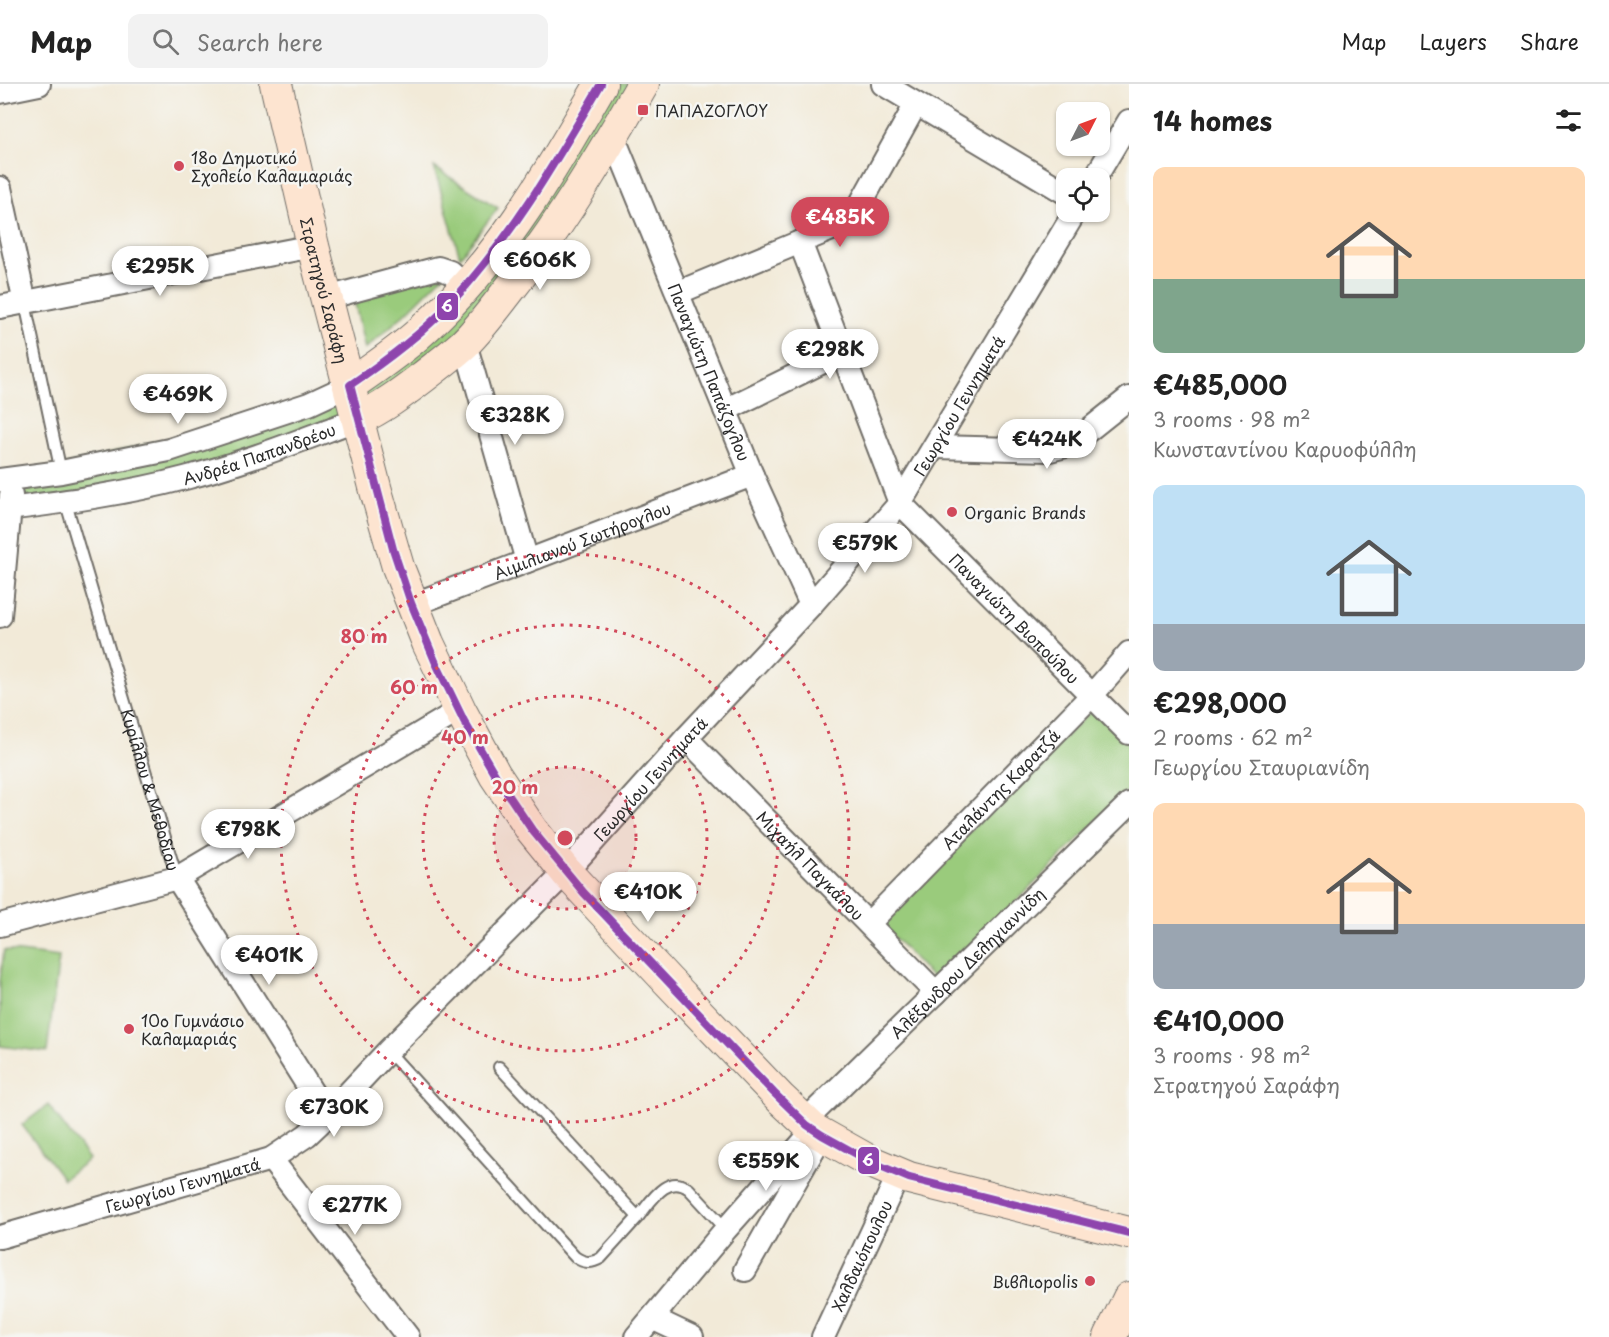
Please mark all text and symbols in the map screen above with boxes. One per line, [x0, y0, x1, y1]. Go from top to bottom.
search box [128, 14, 548, 68]
text: Map [30, 20, 92, 63]
icon: search [149, 25, 182, 58]
text: Search here [197, 25, 323, 58]
text: Map [1342, 25, 1386, 57]
text: Layers [1419, 25, 1487, 57]
text: Share [1520, 25, 1579, 57]
place label: ΠΑΠΑΖΟΓΛΟΥ [655, 98, 768, 122]
text: 14 homes [1153, 101, 1272, 140]
north arrow [1056, 102, 1110, 156]
map controls [1056, 102, 1110, 222]
marker: ΠΑΠΑΖΟΓΛΟΥ [636, 103, 650, 117]
icon: filters [1552, 104, 1585, 137]
place label: 18ο Δημοτικό Σχολείο Καλαμαριάς [191, 145, 353, 187]
marker: 18ο Δημοτικό Σχολείο Καλαμαριάς [172, 159, 186, 173]
button: locate [1056, 168, 1110, 222]
pin: €485K [798, 197, 882, 248]
text: €485K [805, 201, 875, 231]
icon: home [1315, 206, 1423, 314]
street label: Στρατηγού Σαράφη [295, 215, 355, 366]
pin: €606K [498, 240, 582, 291]
text: €606K [504, 244, 576, 274]
pin: €295K [118, 246, 202, 297]
text: €295K [126, 250, 194, 280]
street label: Παναγιώτη Παπάζογλου [663, 279, 757, 464]
line badge: 6 [436, 292, 459, 321]
text: 6 [441, 293, 453, 317]
pin: €298K [788, 329, 872, 380]
street label: Γεωργίου Γεννηματά [907, 331, 1010, 480]
text: €298K [795, 333, 865, 363]
text: €485,000 [1153, 365, 1287, 404]
pin: €469K [136, 374, 220, 425]
text: €469K [143, 378, 213, 408]
pin: €328K [473, 395, 557, 446]
text: €328K [480, 399, 550, 429]
text: 3 rooms · 98 m² [1153, 404, 1311, 434]
street label: Ανδρέα Παπανδρέου [180, 416, 339, 490]
pin: €424K [1005, 419, 1089, 470]
text: €424K [1012, 423, 1082, 453]
text: Κωνσταντίνου Καρυοφύλλη [1153, 434, 1417, 464]
street label: Αιμιλιανού Σωτήρογλου [490, 495, 674, 585]
place label: Organic Brands [964, 500, 1086, 524]
marker: Organic Brands [945, 505, 959, 519]
pin: €579K [823, 523, 907, 574]
icon: home [1315, 524, 1423, 632]
text: €579K [832, 527, 898, 557]
street label: Παναγιώτη Βιοπούλου [944, 548, 1085, 689]
text: 80 m [340, 622, 388, 649]
text: 60 m [390, 673, 438, 700]
text: €298,000 [1153, 683, 1287, 722]
street label: Κυρίλλου & Μεθοδίου [115, 706, 186, 873]
street label: Γεωργίου Γεννηματά [587, 711, 712, 846]
text: 2 rooms · 62 m² [1153, 722, 1313, 752]
text: 40 m [441, 723, 489, 750]
street label: Αταλάντης Καρατζά [936, 723, 1065, 854]
text: Γεωργίου Σταυριανίδη [1153, 752, 1370, 782]
text: 20 m [492, 773, 538, 800]
street label: Μιχαήλ Παγκάλου [751, 805, 870, 925]
pin: €798K [206, 809, 290, 860]
text: €798K [215, 813, 281, 843]
centre of rings [555, 828, 575, 848]
icon: home [1315, 842, 1423, 950]
pin: €410K [606, 872, 690, 923]
text: €410K [614, 876, 682, 906]
street label: Αλέξανδρου Δεληγιαννίδη [885, 882, 1049, 1044]
pin: €401K [227, 935, 311, 986]
text: €401K [235, 939, 303, 969]
text: €410,000 [1153, 1001, 1284, 1040]
place label: 10ο Γυμνάσιο Καλαμαριάς [141, 1008, 244, 1050]
marker: 10ο Γυμνάσιο Καλαμαριάς [122, 1022, 136, 1036]
text: 3 rooms · 98 m² [1153, 1040, 1311, 1070]
text: Στρατηγού Σαράφη [1153, 1070, 1340, 1100]
pin: €730K [292, 1087, 376, 1138]
text: €730K [299, 1091, 369, 1121]
pin: €559K [724, 1141, 808, 1192]
text: €559K [732, 1145, 800, 1175]
line badge: 6 [857, 1146, 880, 1175]
text: 6 [862, 1147, 874, 1171]
street label: Γεωργίου Γεννηματά [102, 1151, 263, 1218]
pin: €277K [313, 1185, 397, 1236]
text: €277K [322, 1189, 388, 1219]
street label: Χαλδαιόπουλου [825, 1196, 897, 1315]
place label: Βιβλιοpolis [992, 1269, 1078, 1293]
marker: Βιβλιοpolis [1083, 1274, 1097, 1288]

